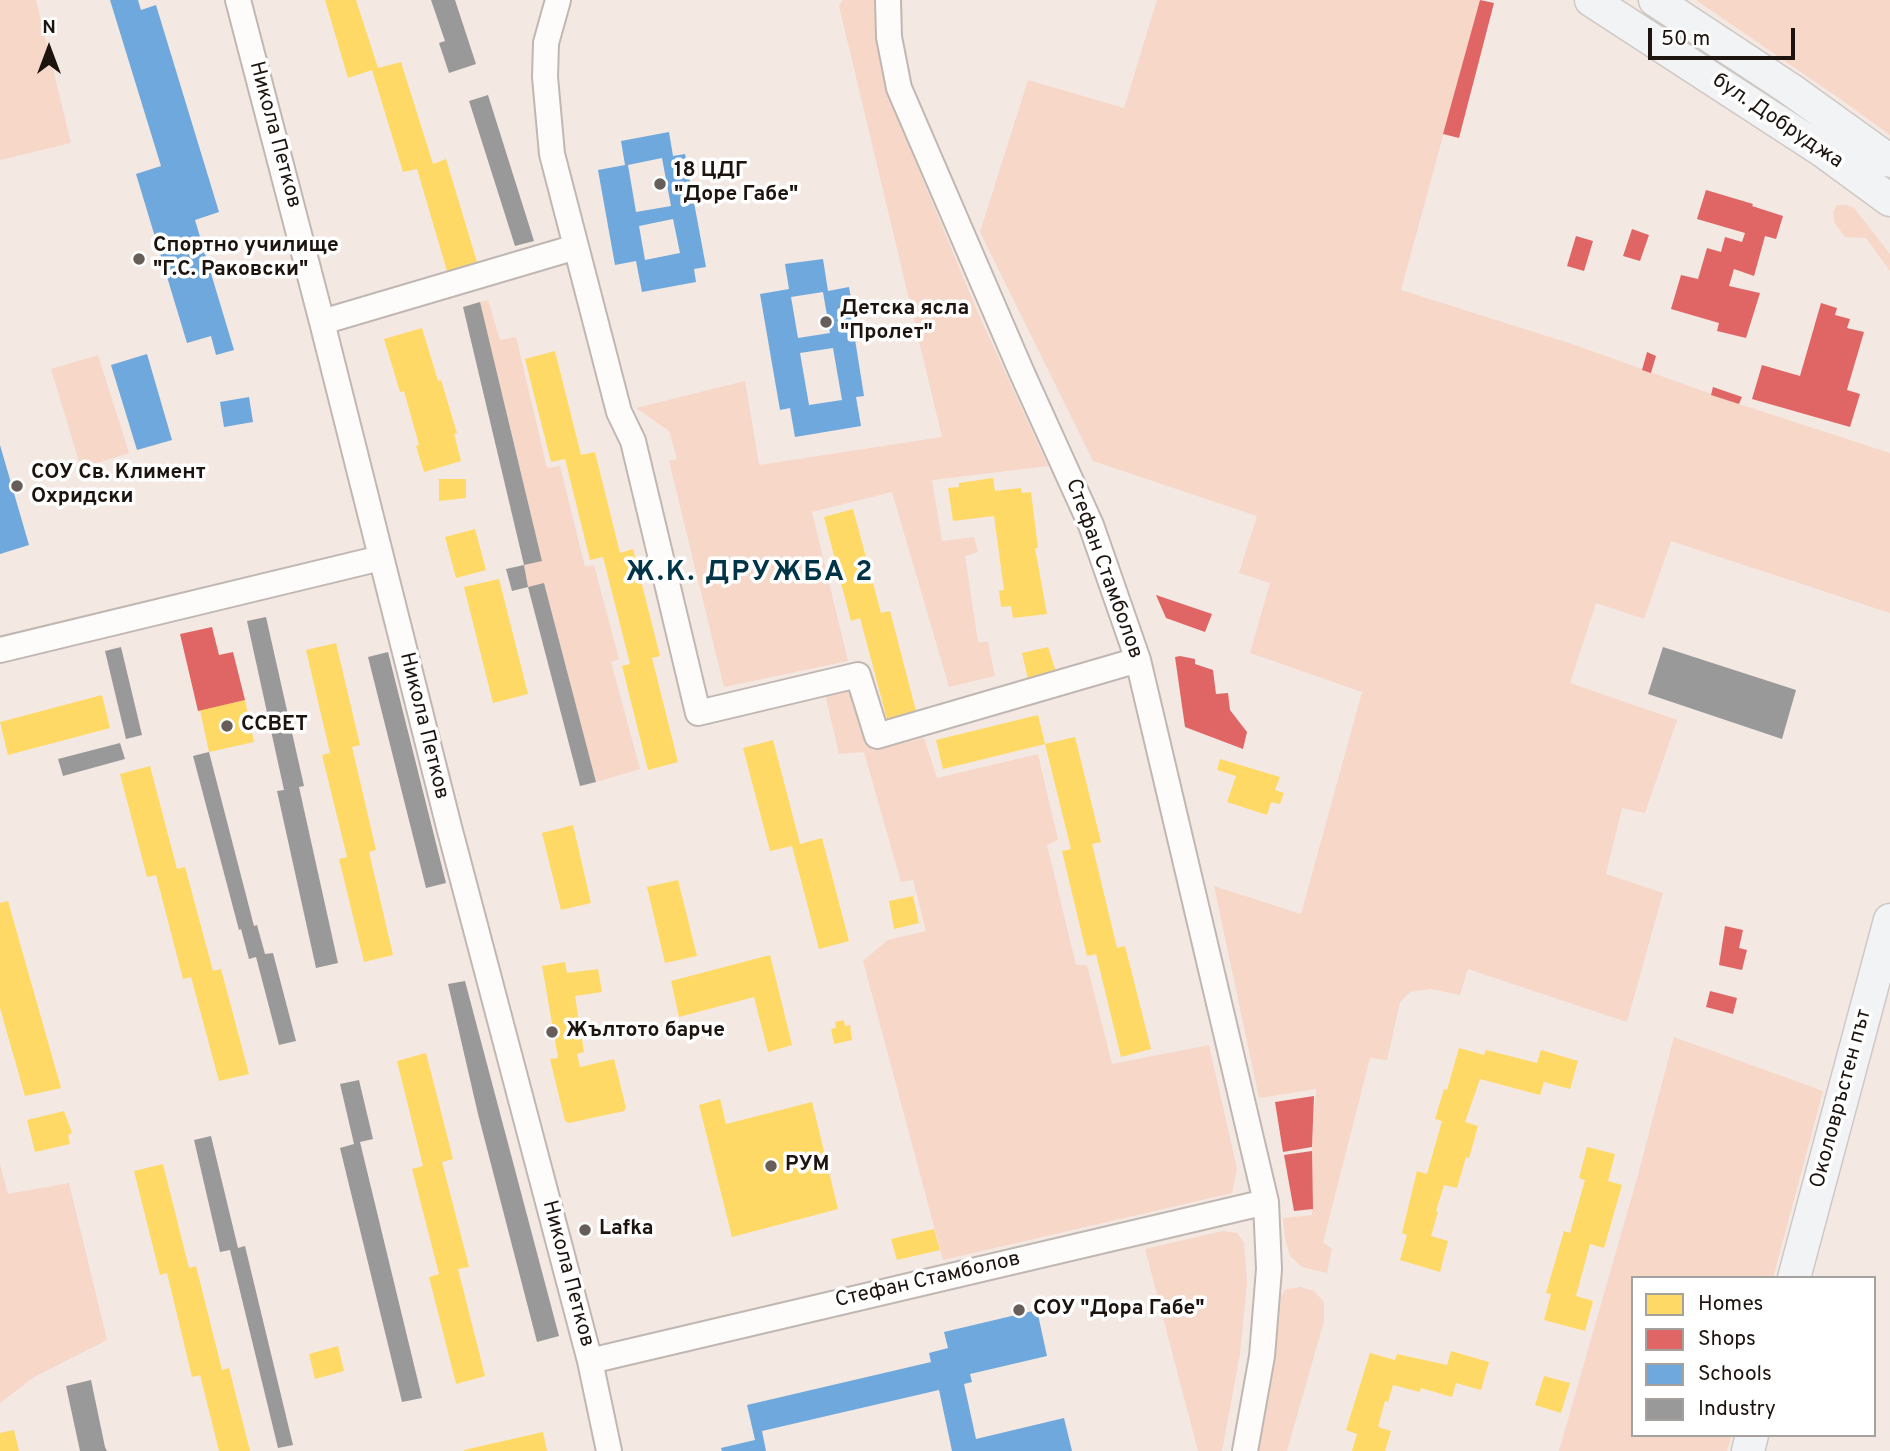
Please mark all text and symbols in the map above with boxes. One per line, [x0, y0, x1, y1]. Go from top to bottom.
north arrow [14, 14, 84, 84]
scale bar [1652, 14, 1799, 58]
text: N [42, 16, 56, 40]
text: 50 m [1661, 26, 1710, 53]
street label: Никола Петков [242, 59, 306, 211]
street label: бул. Добруджа [1707, 69, 1847, 175]
place label: 18 ЦДГ "Доре Габе" [674, 159, 798, 209]
marker: 18 ЦДГ "Доре Габе" [652, 176, 668, 192]
place label: Спортно училище "Г.С. Раковски" [153, 234, 339, 284]
marker: Спортно училище "Г.С. Раковски" [131, 251, 147, 267]
place label: Детска ясла "Пролет" [840, 297, 969, 347]
marker: Детска ясла "Пролет" [818, 314, 834, 330]
place label: СОУ Св. Климент Охридски [31, 461, 206, 511]
street label: Стефан Стамболов [1059, 476, 1147, 662]
marker: СОУ Св. Климент Охридски [9, 478, 25, 494]
district label: Ж.К. ДРУЖБА 2 [627, 557, 873, 591]
street label: Никола Петков [393, 650, 453, 802]
place label: ССВЕТ [241, 713, 308, 739]
marker: ССВЕТ [219, 718, 235, 734]
street label: Околовръстен път [1806, 1007, 1878, 1191]
place label: Жълтото барче [566, 1019, 725, 1045]
marker: Жълтото барче [544, 1024, 560, 1040]
place label: РУМ [785, 1153, 830, 1179]
marker: РУМ [763, 1158, 779, 1174]
street label: Никола Петков [535, 1198, 599, 1350]
place label: Lafka [599, 1217, 653, 1243]
marker: Lafka [577, 1222, 593, 1238]
street label: Стефан Стамболов [833, 1247, 1023, 1315]
legend [1631, 1276, 1876, 1437]
text: Homes [1698, 1291, 1763, 1318]
place label: СОУ "Дора Габе" [1033, 1297, 1205, 1323]
marker: СОУ "Дора Габе" [1011, 1302, 1027, 1318]
text: Shops [1698, 1326, 1756, 1353]
text: Schools [1698, 1361, 1772, 1388]
text: Industry [1698, 1396, 1776, 1423]

